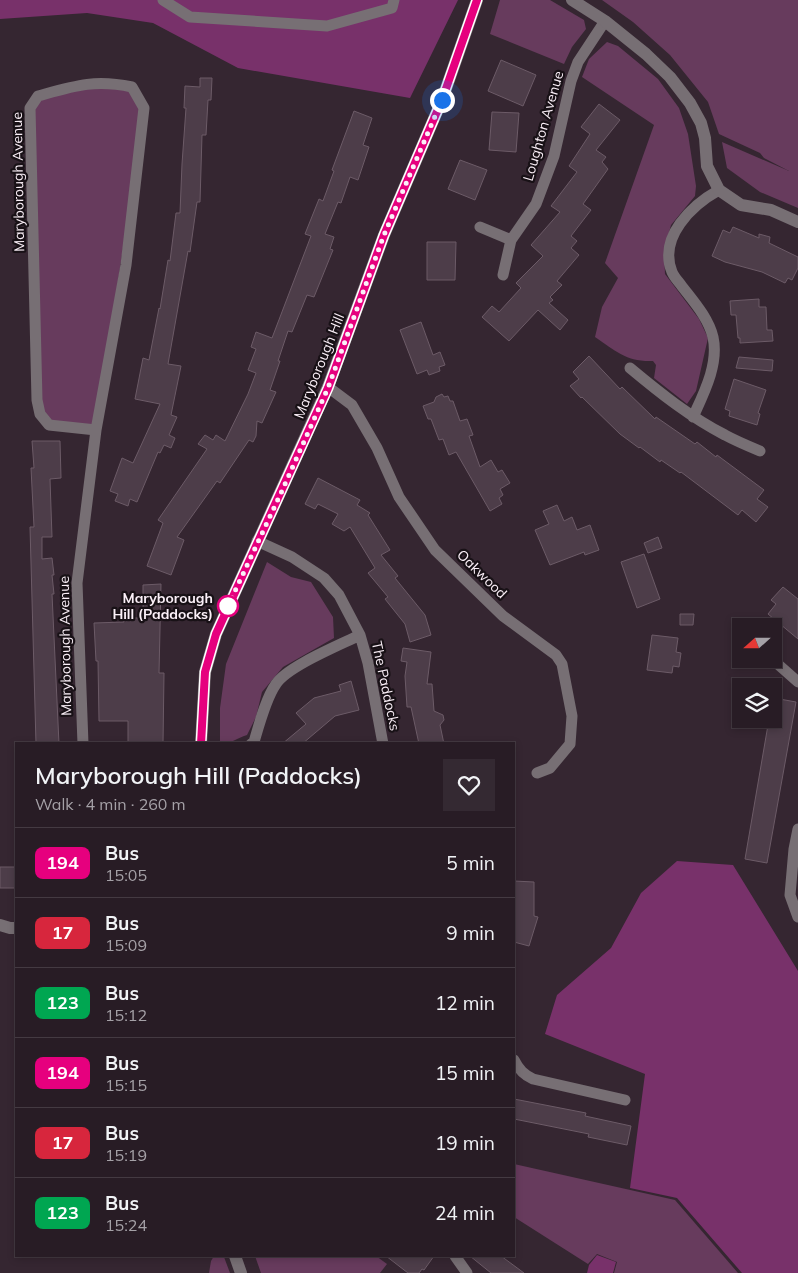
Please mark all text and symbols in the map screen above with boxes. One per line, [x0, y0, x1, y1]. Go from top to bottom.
street label: Loughton Avenue [519, 69, 567, 183]
your location [430, 88, 455, 113]
street label: Maryborough Avenue [8, 112, 28, 252]
street label: Maryborough Hill [290, 311, 348, 421]
street label: Oakwood [453, 546, 511, 602]
street label: Maryborough Avenue [55, 576, 75, 716]
place label: Maryborough Hill (Paddocks) [112, 589, 213, 623]
marker: Maryborough Hill (Paddocks) [217, 595, 239, 617]
north arrow [732, 618, 782, 668]
map controls [732, 618, 782, 728]
street label: The Paddocks [368, 640, 404, 732]
button: layers [732, 678, 782, 728]
button: heart [443, 759, 495, 811]
text: Maryborough Hill (Paddocks) [35, 760, 362, 790]
text: Walk · 4 min · 260 m [35, 794, 186, 814]
text: Bus [105, 841, 139, 865]
text: 194 [46, 851, 79, 874]
text: 5 min [446, 851, 495, 875]
text: 15:05 [105, 865, 147, 885]
text: Bus [105, 911, 139, 935]
text: 17 [52, 921, 73, 944]
text: 9 min [446, 921, 495, 945]
text: 15:09 [105, 935, 147, 955]
text: Bus [105, 981, 139, 1005]
text: 123 [46, 991, 79, 1014]
text: 12 min [435, 991, 495, 1015]
text: 15:12 [105, 1005, 147, 1025]
text: Bus [105, 1051, 139, 1075]
text: 194 [46, 1061, 79, 1084]
text: 15 min [435, 1061, 495, 1085]
text: 15:15 [105, 1075, 147, 1095]
text: Bus [105, 1121, 139, 1145]
text: 17 [52, 1131, 73, 1154]
text: 19 min [435, 1131, 495, 1155]
text: 15:19 [105, 1145, 147, 1165]
text: Bus [105, 1191, 139, 1215]
text: 123 [46, 1201, 79, 1224]
text: 24 min [435, 1201, 495, 1225]
text: 15:24 [105, 1215, 147, 1235]

